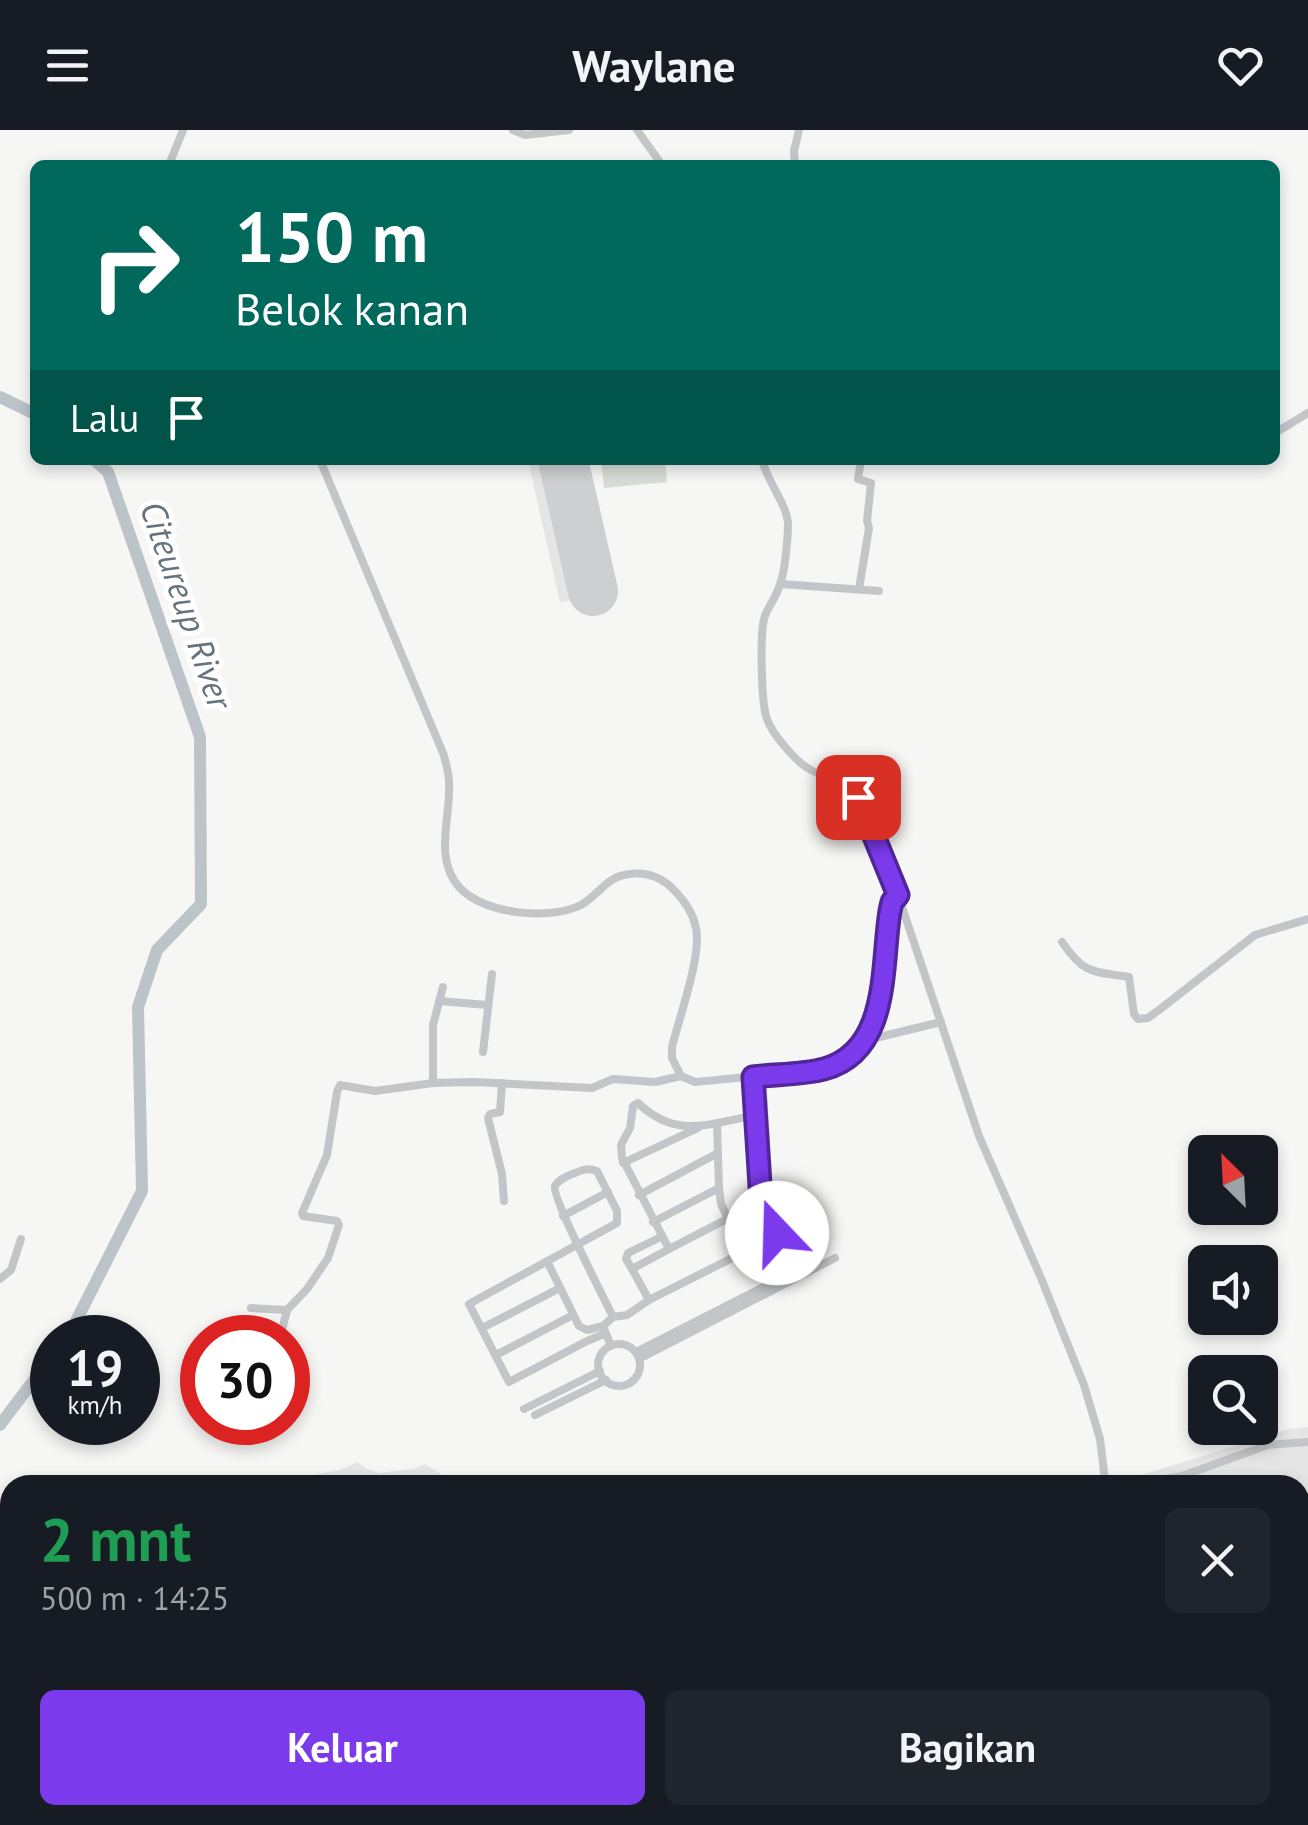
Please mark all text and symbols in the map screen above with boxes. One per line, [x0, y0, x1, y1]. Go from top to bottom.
text: Waylane [572, 36, 736, 94]
icon: menu [40, 38, 95, 93]
icon: heart [1213, 38, 1268, 93]
text: 150 m [235, 191, 428, 281]
icon: right [70, 200, 200, 330]
text: Belok kanan [235, 279, 469, 337]
icon: arrive [159, 390, 214, 445]
text: Lalu [70, 393, 139, 442]
water label: Citeureup River [130, 495, 245, 717]
pin [816, 755, 901, 840]
icon: arrive [831, 770, 886, 825]
north arrow [1188, 1135, 1278, 1225]
map controls [1188, 1135, 1278, 1445]
position arrow [725, 1181, 829, 1285]
button: sound [1188, 1245, 1278, 1335]
speed limit sign: 30 [180, 1315, 310, 1445]
text: 19 [67, 1335, 123, 1400]
button: search [1188, 1355, 1278, 1445]
text: km/h [68, 1389, 122, 1421]
text: 2 mnt [40, 1500, 191, 1578]
button: close [1165, 1508, 1270, 1613]
text: 500 m · 14:25 [40, 1577, 229, 1619]
button: Keluar [40, 1690, 645, 1805]
button: Bagikan [665, 1690, 1270, 1805]

